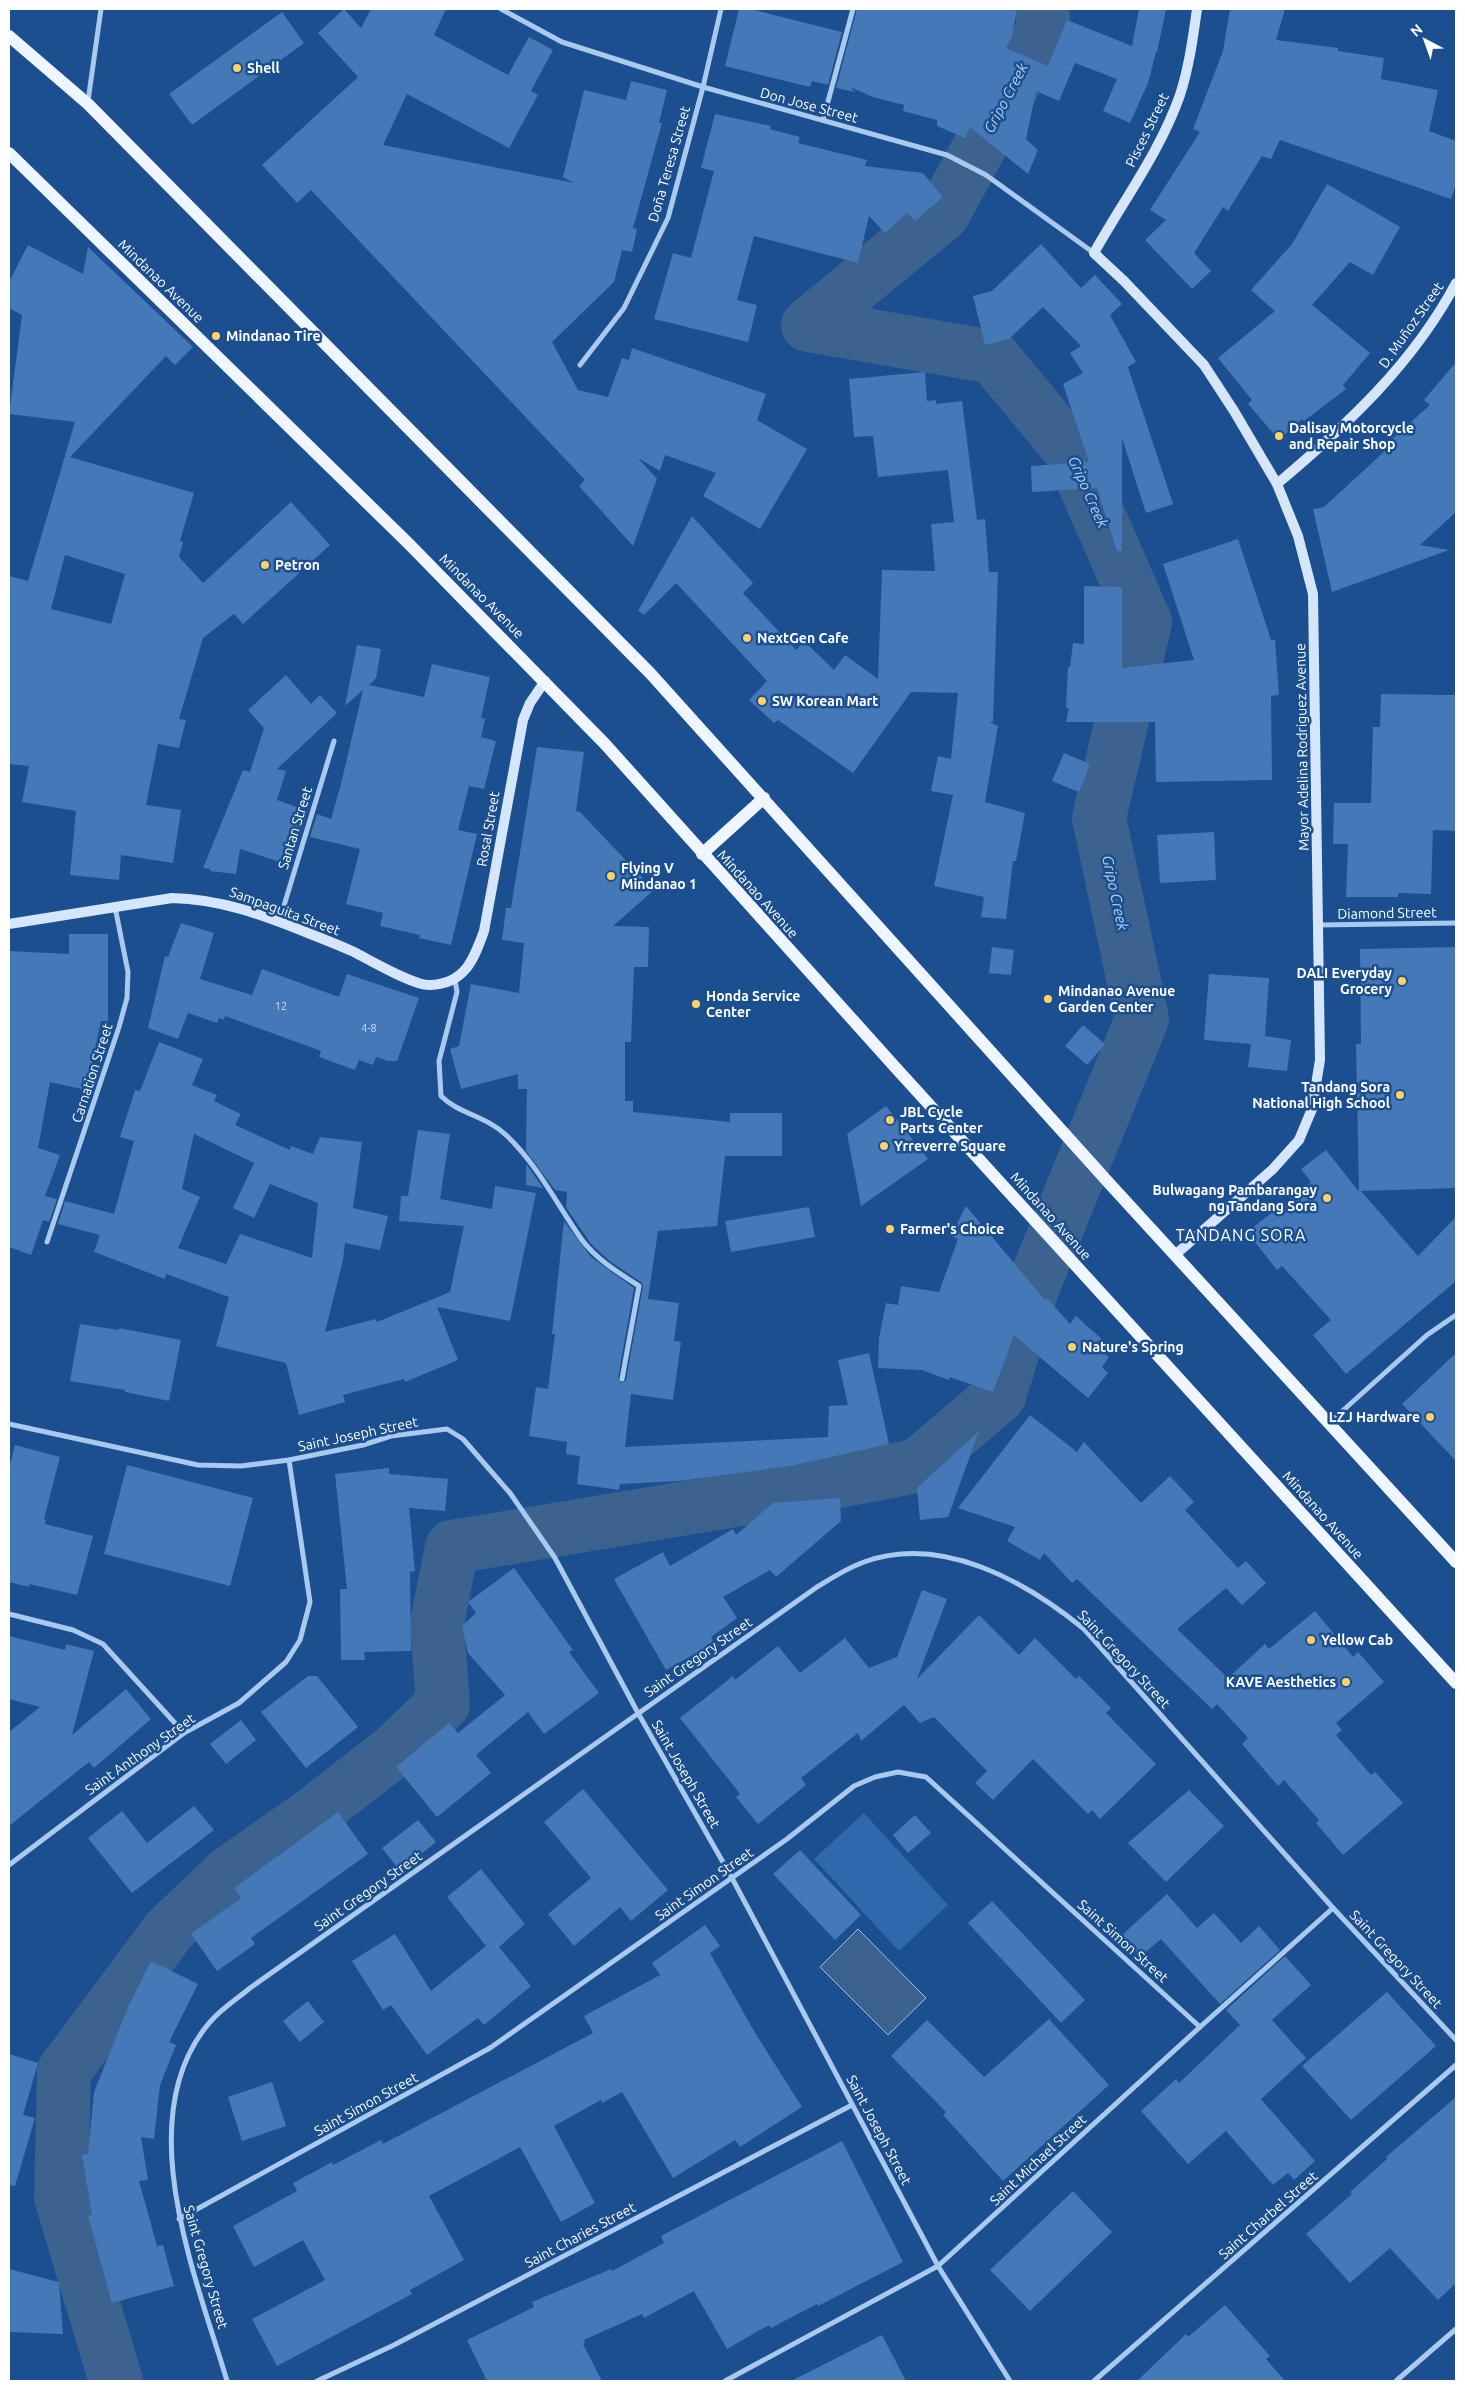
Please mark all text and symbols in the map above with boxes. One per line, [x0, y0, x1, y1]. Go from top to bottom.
north arrow [1400, 15, 1450, 65]
text: N [1407, 21, 1426, 40]
place label: Shell [247, 60, 280, 76]
water label: Gripo Creek [980, 60, 1031, 136]
marker: Shell [231, 62, 243, 74]
street label: Don Jose Street [758, 84, 860, 126]
street label: Pisces Street [1122, 90, 1172, 170]
street label: Doña Teresa Street [645, 104, 693, 224]
street label: Mindanao Avenue [115, 236, 207, 326]
street label: D. Muñoz Street [1375, 279, 1447, 371]
place label: Mindanao Tire [226, 328, 320, 344]
marker: Mindanao Tire [210, 330, 222, 342]
place label: Dalisay Motorcycle and Repair Shop [1289, 420, 1414, 452]
marker: Dalisay Motorcycle and Repair Shop [1273, 430, 1285, 442]
water label: Gripo Creek [1065, 453, 1112, 531]
street label: Mindanao Avenue [436, 550, 528, 642]
place label: Petron [275, 557, 320, 573]
marker: Petron [259, 559, 271, 571]
place label: NextGen Cafe [757, 630, 849, 646]
marker: NextGen Cafe [741, 632, 753, 644]
street label: Mayor Adelina Rodriguez Avenue [1292, 643, 1312, 851]
place label: SW Korean Mart [772, 693, 878, 709]
marker: SW Korean Mart [756, 695, 768, 707]
street label: Santan Street [275, 784, 315, 871]
street label: Rosal Street [474, 790, 503, 868]
street label: Mindanao Avenue [714, 847, 802, 941]
water label: Gripo Creek [1099, 854, 1132, 933]
place label: Flying V Mindanao 1 [621, 860, 697, 892]
marker: Flying V Mindanao 1 [605, 870, 617, 882]
street label: Sampaguita Street [228, 884, 343, 939]
street label: Diamond Street [1337, 904, 1437, 922]
place label: DALI Everyday Grocery [1297, 965, 1393, 997]
marker: DALI Everyday Grocery [1396, 975, 1408, 987]
place label: Mindanao Avenue Garden Center [1058, 983, 1175, 1015]
place label: Honda Service Center [706, 988, 800, 1020]
marker: Mindanao Avenue Garden Center [1042, 993, 1054, 1005]
marker: Honda Service Center [690, 998, 702, 1010]
house number: 12 [275, 1000, 287, 1012]
street label: Carnation Street [68, 1021, 116, 1125]
house number: 4-8 [361, 1022, 377, 1034]
place label: Tandang Sora National High School [1252, 1079, 1390, 1111]
marker: Tandang Sora National High School [1394, 1089, 1406, 1101]
place label: JBL Cycle Parts Center [900, 1104, 983, 1136]
marker: JBL Cycle Parts Center [884, 1114, 896, 1126]
place label: Yrreverre Square [894, 1138, 1006, 1154]
marker: Yrreverre Square [878, 1140, 890, 1152]
street label: Mindanao Avenue [1007, 1169, 1095, 1263]
place label: Bulwagang Pambarangay ng Tandang Sora [1153, 1182, 1318, 1214]
marker: Bulwagang Pambarangay ng Tandang Sora [1321, 1192, 1333, 1204]
place label: Farmer's Choice [900, 1221, 1004, 1237]
marker: Farmer's Choice [884, 1223, 896, 1235]
district label: TANDANG SORA [1176, 1226, 1306, 1244]
place label: Nature's Spring [1082, 1339, 1184, 1355]
marker: Nature's Spring [1066, 1341, 1078, 1353]
place label: LZJ Hardware [1329, 1409, 1420, 1425]
marker: LZJ Hardware [1424, 1411, 1436, 1423]
street label: Saint Joseph Street [297, 1413, 420, 1455]
street label: Mindanao Avenue [1279, 1468, 1367, 1562]
street label: Saint Gregory Street [1075, 1607, 1174, 1712]
street label: Saint Gregory Street [641, 1613, 755, 1700]
place label: Yellow Cab [1321, 1632, 1393, 1648]
marker: Yellow Cab [1305, 1634, 1317, 1646]
place label: KAVE Aesthetics [1226, 1674, 1336, 1690]
marker: KAVE Aesthetics [1340, 1676, 1352, 1688]
street label: Saint Anthony Street [82, 1710, 198, 1798]
street label: Saint Joseph Street [649, 1717, 724, 1831]
street label: Saint Simon Street [652, 1844, 756, 1924]
street label: Saint Gregory Street [311, 1847, 425, 1934]
street label: Saint Simon Street [1075, 1896, 1172, 1986]
street label: Saint Gregory Street [1347, 1907, 1446, 2012]
street label: Saint Simon Street [311, 2069, 421, 2139]
street label: Saint Joseph Street [843, 2072, 915, 2188]
street label: Saint Michael Street [987, 2111, 1090, 2209]
street label: Saint Charbel Street [1215, 2167, 1321, 2262]
street label: Saint Charies Street [522, 2199, 639, 2271]
street label: Saint Gregory Street [181, 2203, 231, 2331]

